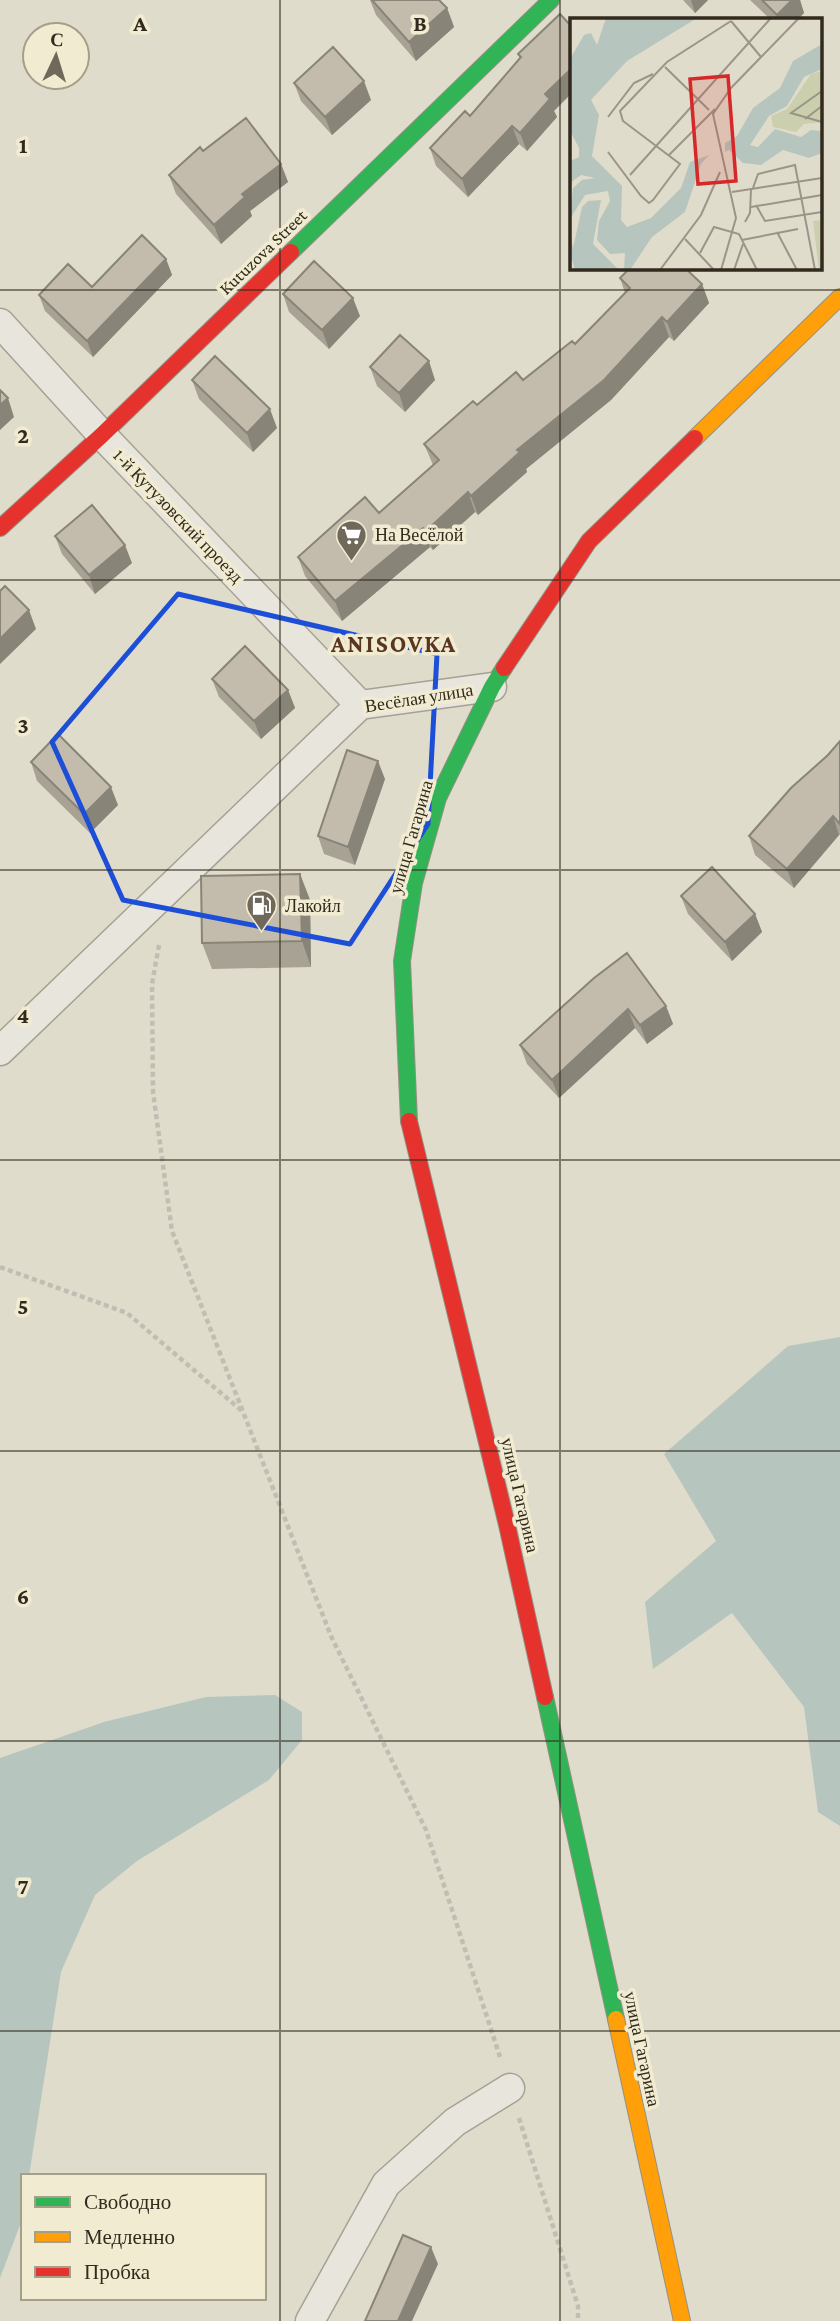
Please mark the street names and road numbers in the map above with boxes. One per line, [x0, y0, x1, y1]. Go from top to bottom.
street label: Kutuzova Street [215, 205, 312, 299]
street label: 1-й Кутузовский проезд [109, 445, 247, 587]
street label: Весёлая улица [363, 680, 475, 716]
street label: улица Гагарина [385, 778, 437, 896]
street label: улица Гагарина [497, 1436, 543, 1554]
street label: улица Гагарина [620, 1990, 664, 2108]

